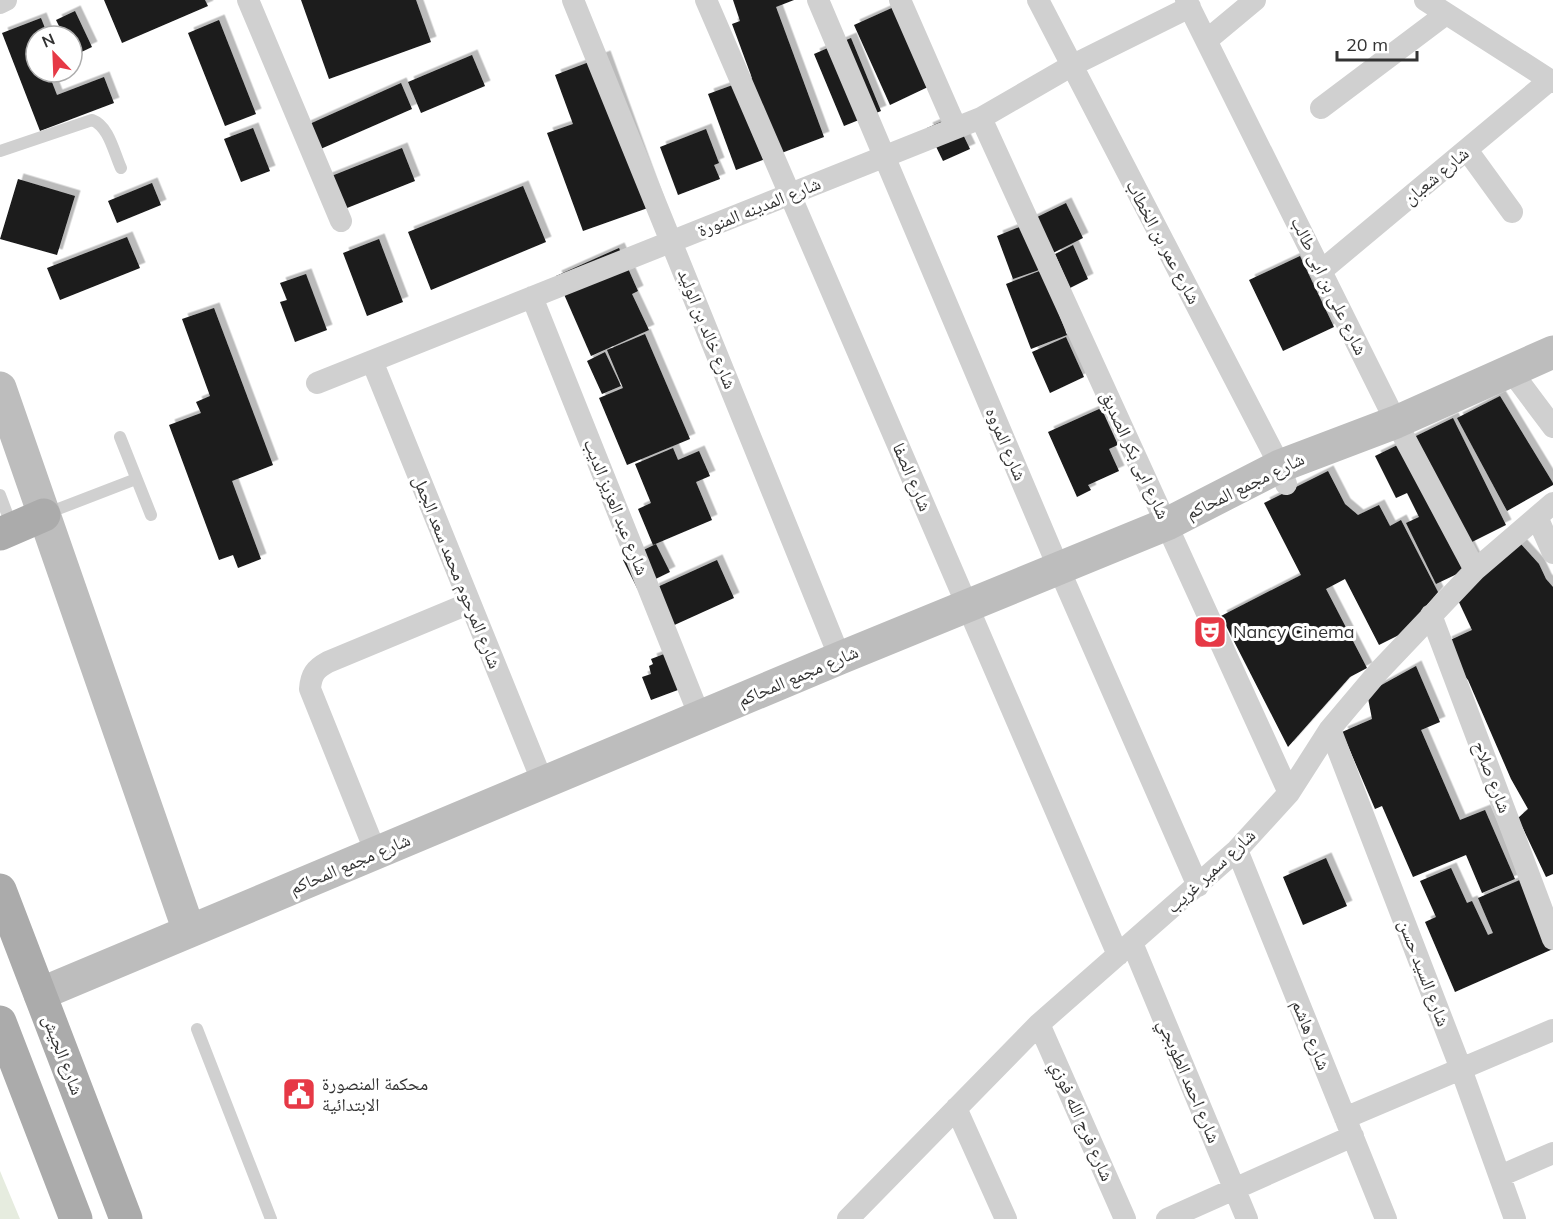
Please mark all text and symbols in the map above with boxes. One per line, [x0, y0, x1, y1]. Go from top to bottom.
north arrow [24, 24, 84, 84]
scale bar [1337, 24, 1416, 62]
text: N [39, 29, 58, 52]
text: 20 m [1346, 33, 1388, 56]
street label: شارع شعبان [1398, 142, 1473, 210]
street label: شارع المدينه المنورة [694, 171, 824, 242]
street label: شارع عمر بن الخطاب [1121, 176, 1206, 308]
street label: شارع على بن ابى طالب [1286, 213, 1373, 359]
street label: شارع خالد بن الوليد [673, 265, 742, 392]
street label: شارع ابى بكر الصديق [1096, 387, 1175, 523]
street label: شارع المروه [981, 404, 1032, 484]
street label: شارع عبد العزيز الديب [579, 435, 654, 578]
street label: شارع الصفا [888, 439, 937, 515]
street label: شارع مجمع المحاكم [1182, 447, 1308, 525]
street label: شارع المرحوم محمد سعد الجمل [407, 472, 507, 672]
theatre icon: Nancy Cinema [1192, 614, 1228, 650]
place label: Nancy Cinema [1233, 620, 1355, 643]
street label: شارع مجمع المحاكم [734, 640, 862, 712]
street label: شارع صلاح [1467, 737, 1517, 817]
street label: شارع سمير غريب [1161, 823, 1260, 918]
street label: شارع مجمع المحاكم [286, 828, 414, 900]
street label: شارع السيد حسن [1394, 916, 1455, 1029]
street label: شارع هاشم [1286, 996, 1336, 1074]
street label: شارع الجيش [38, 1012, 89, 1098]
street label: شارع احمد الطوبجي [1150, 1015, 1226, 1148]
street label: شارع فرج الله فوزي [1042, 1057, 1119, 1186]
place label: محكمة المنصورة الابتدائية [322, 1072, 428, 1116]
public building icon: محكمة المنصورة الابتدائية [281, 1076, 317, 1112]

